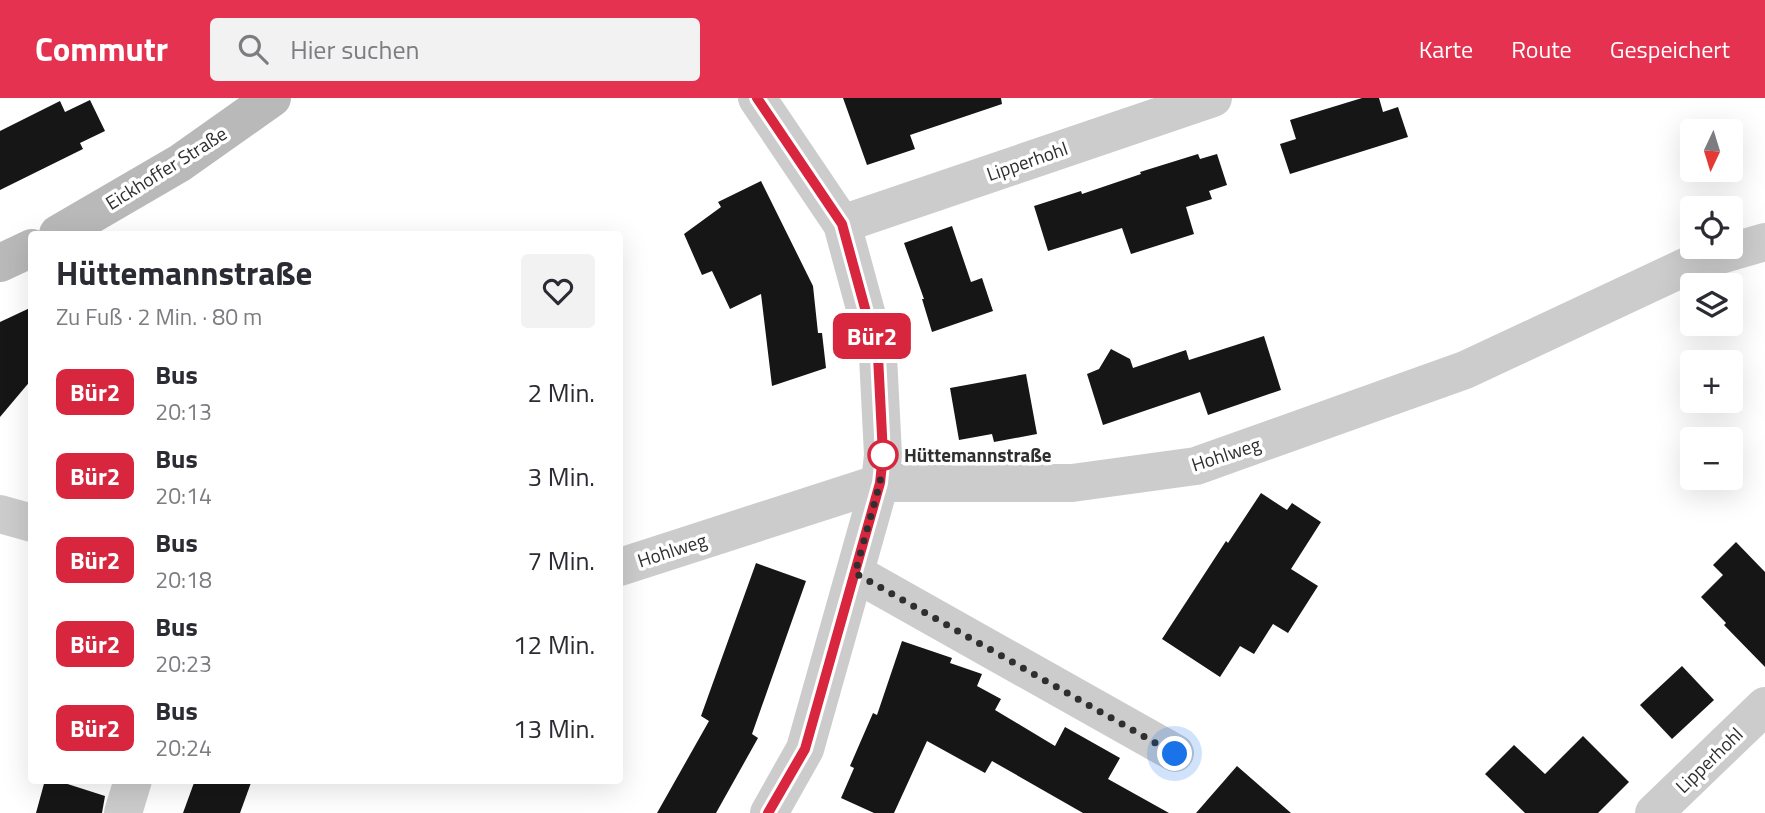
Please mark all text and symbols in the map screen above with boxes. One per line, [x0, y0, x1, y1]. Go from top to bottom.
search box [210, 18, 700, 81]
text: Commutr [35, 24, 168, 74]
icon: search [234, 30, 272, 68]
text: Hier suchen [290, 30, 420, 69]
text: Karte [1419, 31, 1473, 67]
text: Route [1511, 31, 1572, 67]
text: Gespeichert [1610, 31, 1730, 67]
street label: Eickhoffer Straße [99, 119, 232, 217]
north arrow [1680, 119, 1743, 182]
map controls [1680, 119, 1743, 490]
street label: Lipperhohl [982, 133, 1071, 188]
button: locate [1680, 196, 1743, 259]
text: Hüttemannstraße [56, 248, 312, 298]
button: heart [521, 254, 595, 328]
button: layers [1680, 273, 1743, 336]
text: Zu Fuß · 2 Min. · 80 m [56, 299, 262, 334]
line badge: Bür2 [823, 313, 921, 359]
text: Bür2 [847, 318, 897, 354]
button: + [1680, 350, 1743, 413]
text: Bus [155, 355, 198, 394]
text: 2 Min. [528, 373, 595, 412]
text: Bür2 [70, 374, 120, 410]
text: 20:13 [155, 394, 212, 429]
button: − [1680, 427, 1743, 490]
street label: Hohlweg [1188, 429, 1264, 478]
text: Bus [155, 439, 198, 478]
marker: Hüttemannstraße [868, 440, 898, 470]
place label: Hüttemannstraße [904, 440, 1052, 469]
text: 3 Min. [528, 457, 595, 496]
text: Bür2 [70, 458, 120, 494]
text: 20:14 [155, 478, 212, 513]
text: Bus [155, 523, 198, 562]
street label: Hohlweg [634, 525, 710, 574]
text: 7 Min. [528, 541, 595, 580]
text: Bür2 [70, 542, 120, 578]
text: 20:18 [155, 562, 212, 597]
text: Bus [155, 607, 198, 646]
text: 12 Min. [513, 625, 595, 664]
text: Bür2 [70, 626, 120, 662]
text: 20:23 [155, 646, 212, 681]
text: Bus [155, 691, 198, 730]
text: 13 Min. [513, 709, 595, 748]
text: Bür2 [70, 710, 120, 746]
street label: Lipperhohl [1668, 720, 1749, 799]
text: 20:24 [155, 730, 212, 765]
your location [1157, 736, 1192, 771]

